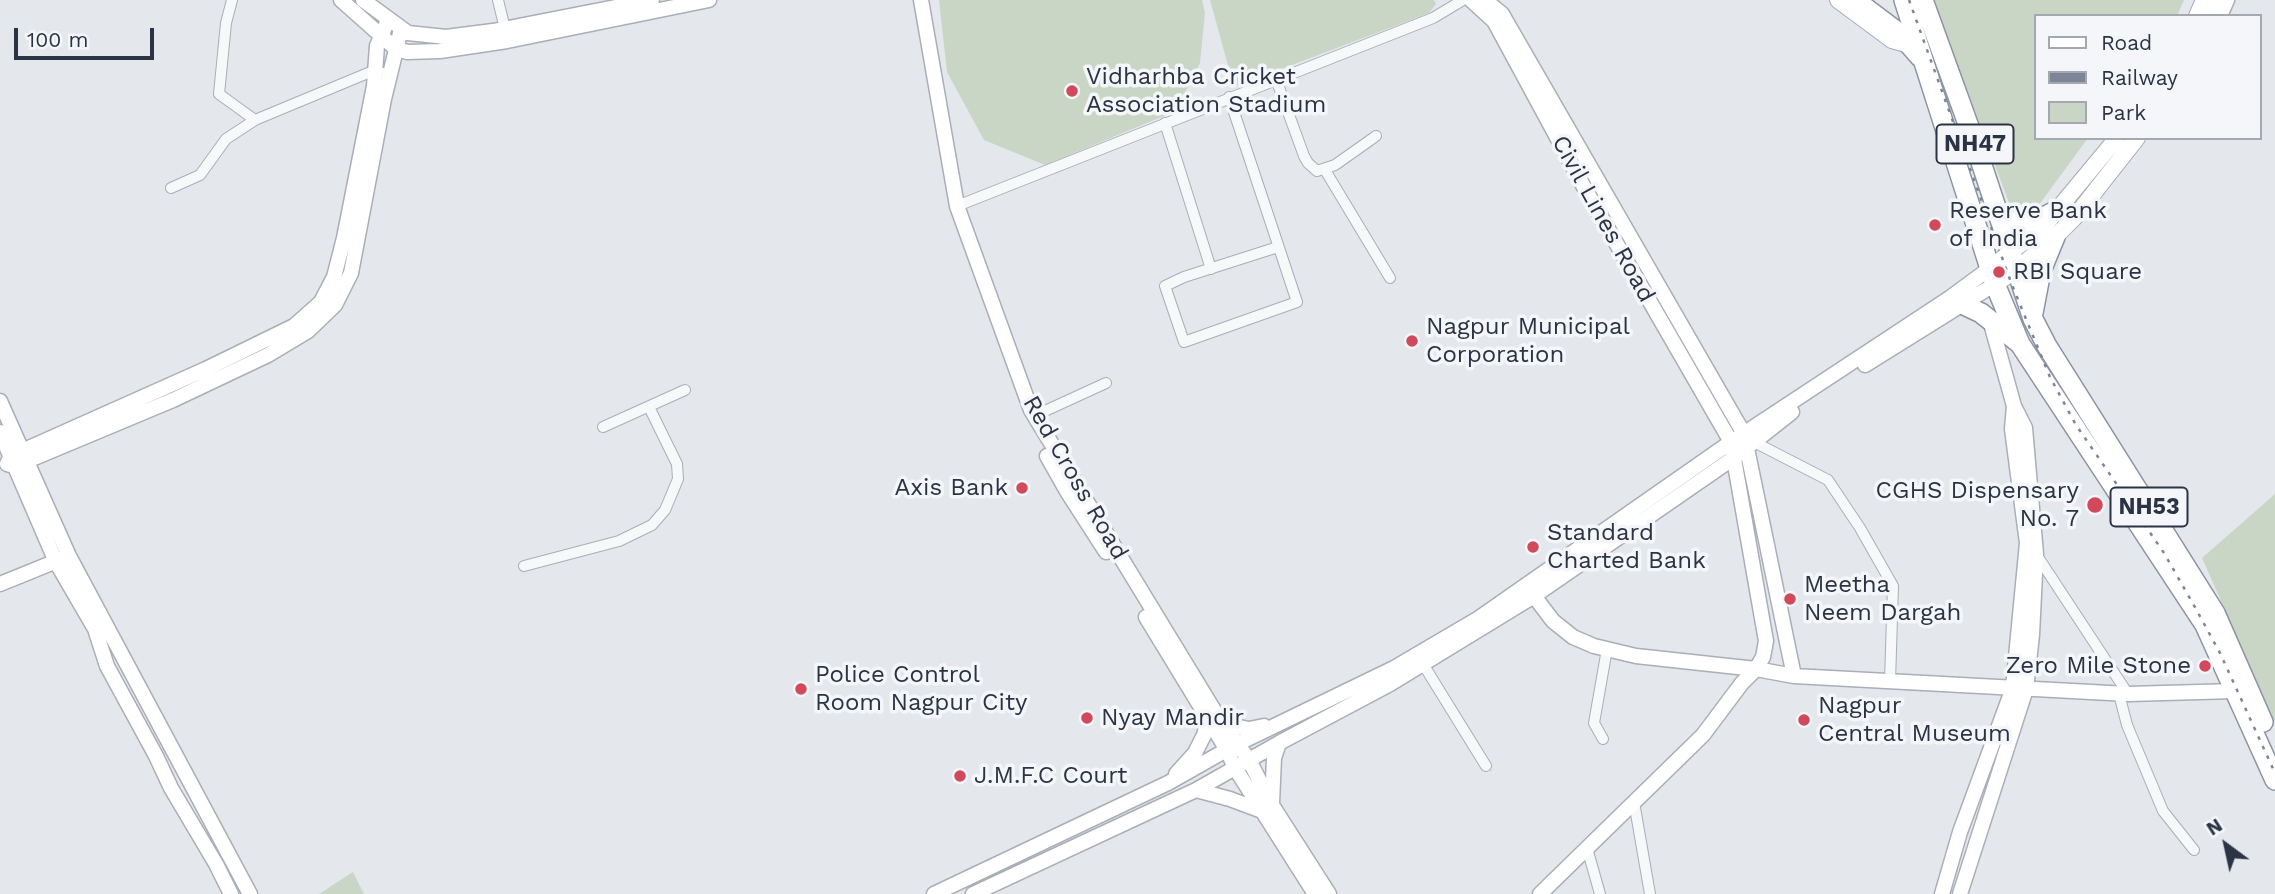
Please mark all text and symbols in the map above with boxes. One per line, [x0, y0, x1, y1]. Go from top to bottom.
scale bar [18, 14, 158, 58]
legend [2034, 14, 2261, 140]
text: 100 m [27, 27, 89, 52]
text: Road [2101, 30, 2152, 55]
place label: Vidharhba Cricket Association Stadium [1086, 63, 1326, 119]
text: Railway [2101, 65, 2178, 90]
marker: Vidharhba Cricket Association Stadium [1064, 83, 1080, 99]
text: Park [2101, 100, 2146, 125]
road number: NH47 [1937, 125, 2014, 164]
street label: Civil Lines Road [1545, 131, 1661, 307]
place label: Reserve Bank of India [1949, 197, 2107, 253]
marker: Reserve Bank of India [1927, 217, 1943, 233]
place label: RBI Square [2013, 258, 2142, 286]
marker: RBI Square [1991, 264, 2007, 280]
place label: Nagpur Municipal Corporation [1426, 313, 1630, 369]
marker: Nagpur Municipal Corporation [1404, 333, 1420, 349]
street label: Red Cross Road [1016, 391, 1134, 565]
place label: Axis Bank [894, 474, 1008, 502]
place label: CGHS Dispensary No. 7 [1876, 477, 2079, 533]
marker: Axis Bank [1014, 480, 1030, 496]
road number: NH53 [2110, 488, 2188, 526]
marker: CGHS Dispensary No. 7 [2085, 495, 2105, 515]
place label: Standard Charted Bank [1547, 519, 1706, 575]
marker: Standard Charted Bank [1525, 539, 1541, 555]
place label: Meetha Neem Dargah [1804, 571, 1961, 627]
marker: Meetha Neem Dargah [1782, 591, 1798, 607]
place label: Zero Mile Stone [2006, 652, 2191, 680]
marker: Zero Mile Stone [2197, 658, 2213, 674]
place label: Police Control Room Nagpur City [815, 661, 1027, 717]
marker: Police Control Room Nagpur City [793, 681, 809, 697]
place label: Nagpur Central Museum [1818, 692, 2011, 748]
place label: Nyay Mandir [1101, 704, 1244, 732]
marker: Nyay Mandir [1079, 710, 1095, 726]
marker: Nagpur Central Museum [1796, 712, 1812, 728]
place label: J.M.F.C Court [974, 762, 1127, 790]
marker: J.M.F.C Court [952, 768, 968, 784]
north arrow [2191, 810, 2261, 880]
text: N [2202, 813, 2226, 840]

